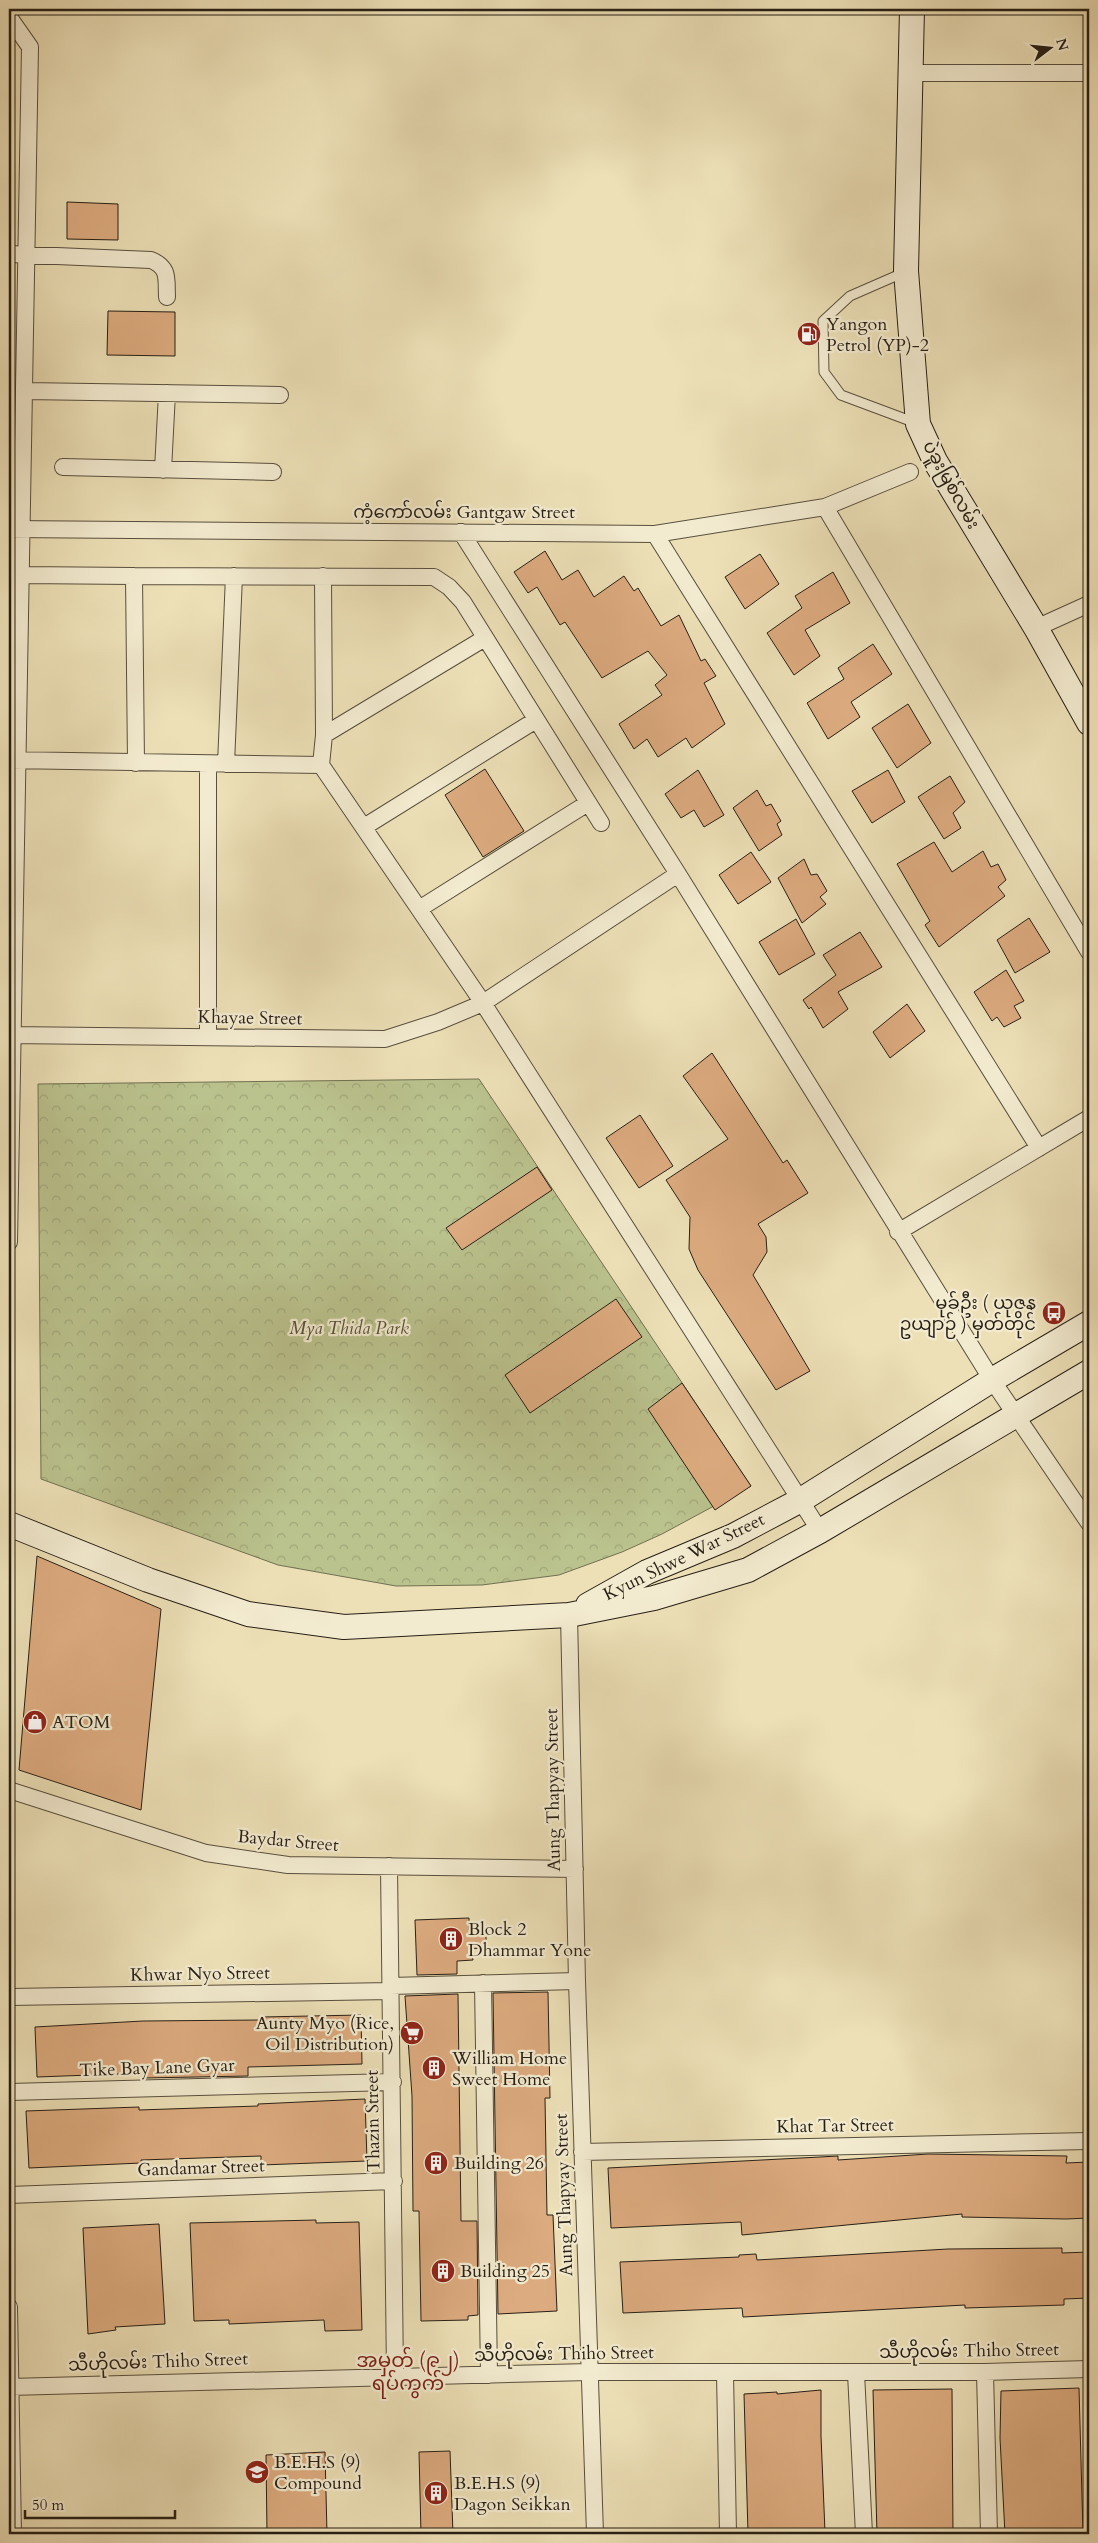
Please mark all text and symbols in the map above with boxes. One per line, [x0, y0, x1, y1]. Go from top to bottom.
north arrow [1026, 22, 1076, 72]
text: N [1051, 36, 1073, 53]
place label: Yangon Petrol (YP)-2 [826, 312, 929, 358]
fuel station icon: Yangon Petrol (YP)-2 [796, 321, 822, 347]
street label: ပဲခူးမြစ်လမ်း [915, 436, 986, 535]
street label: ကံ့ကော်လမ်း Gantgaw Street [353, 499, 575, 525]
street label: Khayae Street [197, 1005, 303, 1031]
place label: မုခ်ဦး ( ယုဇန ဥယျာဉ် ) မှတ်တိုင် [899, 1290, 1036, 1339]
bus stop icon: မုခ်ဦး ( ယုဇန ဥယျာဉ် ) မှတ်တိုင် [1041, 1300, 1067, 1326]
park label: Mya Thida Park [289, 1316, 409, 1341]
street label: Kyun Shwe War Street [599, 1507, 769, 1607]
street label: Aung Thapyay Street [539, 1708, 567, 1872]
shop icon: ATOM [22, 1709, 48, 1735]
place label: ATOM [52, 1710, 111, 1735]
street label: Baydar Street [236, 1824, 340, 1858]
place label: Block 2 Dhammar Yone [468, 1917, 591, 1963]
building icon: Block 2 Dhammar Yone [438, 1926, 464, 1952]
street label: Khwar Nyo Street [130, 1960, 270, 1988]
place label: Aunty Myo (Rice, Oil Distribution) [256, 2011, 394, 2057]
supermarket icon: Aunty Myo (Rice, Oil Distribution) [399, 2020, 425, 2046]
place label: William Home Sweet Home [451, 2046, 567, 2092]
street label: Tike Bay Lane Gyar [79, 2053, 235, 2083]
building icon: William Home Sweet Home [421, 2055, 447, 2081]
street label: Thazin Street [360, 2069, 386, 2172]
street label: Khat Tar Street [776, 2112, 894, 2140]
street label: Aung Thapyay Street [549, 2113, 579, 2277]
building icon: Building 26 [423, 2150, 449, 2176]
place label: Building 26 [454, 2151, 544, 2176]
street label: Gandamar Street [137, 2153, 265, 2183]
building icon: Building 25 [430, 2258, 456, 2284]
place label: Building 25 [460, 2259, 550, 2284]
street label: သီဟိုလမ်း Thiho Street [879, 2335, 1060, 2367]
street label: သီဟိုလမ်း Thiho Street [474, 2338, 655, 2370]
street label: သီဟိုလမ်း Thiho Street [68, 2344, 249, 2380]
district label: အမှတ် (၉၂) ရပ်ကွက် [356, 2346, 460, 2399]
place label: B.E.H.S (9) Compound [274, 2450, 362, 2496]
school or university icon: B.E.H.S (9) Compound [244, 2459, 270, 2485]
place label: B.E.H.S (9) Dagon Seikkan [454, 2471, 572, 2517]
building icon: B.E.H.S (9) Dagon Seikkan [423, 2480, 449, 2506]
scale bar [25, 2488, 175, 2520]
text: 50 m [32, 2495, 64, 2515]

